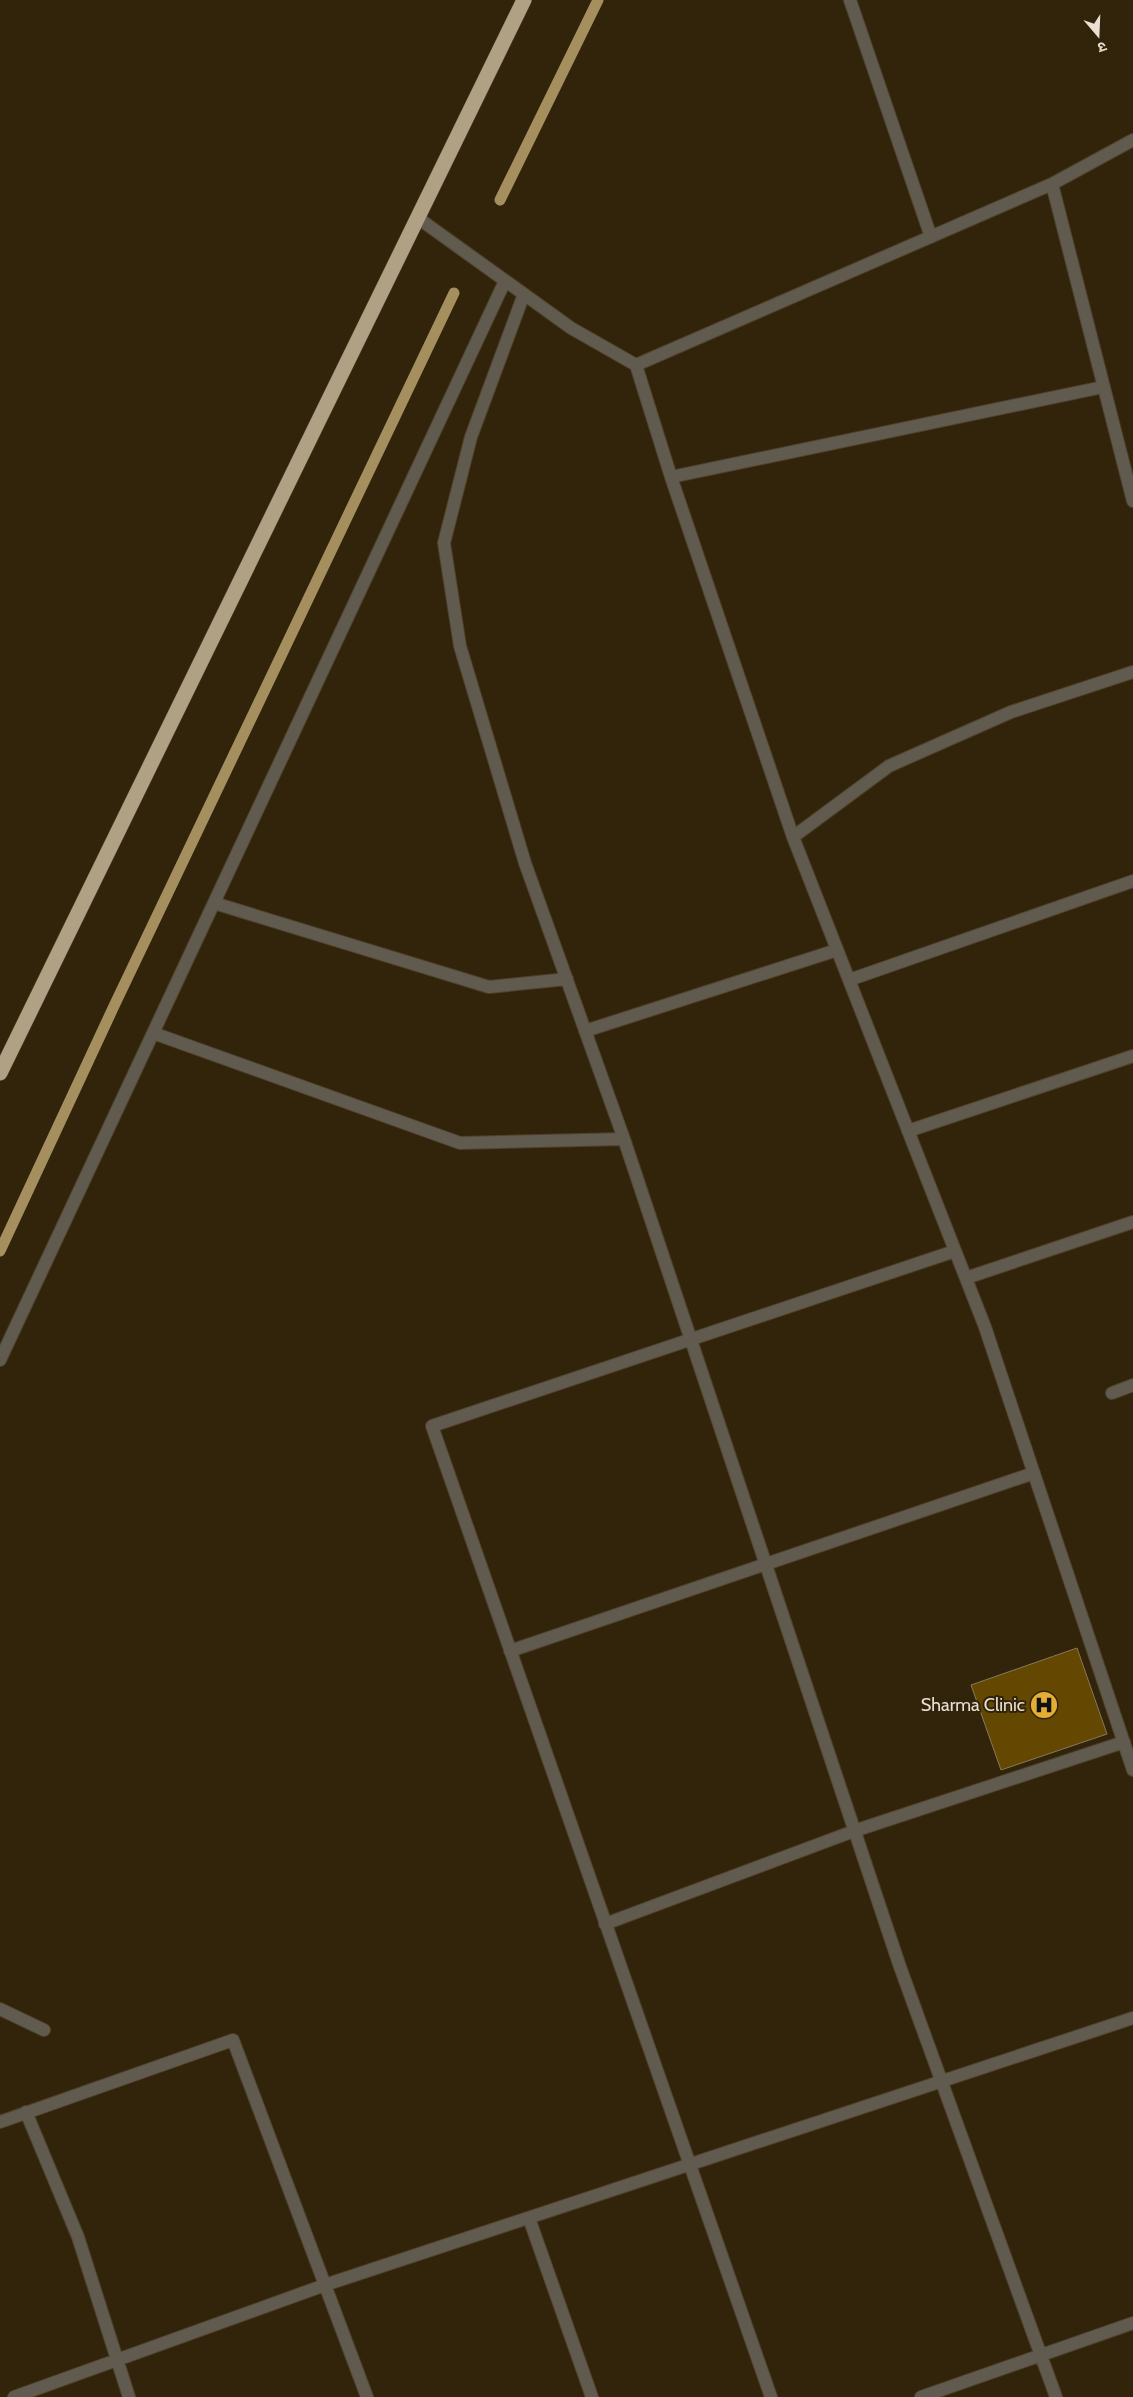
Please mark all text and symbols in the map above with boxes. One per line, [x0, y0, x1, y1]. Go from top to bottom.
north arrow [1073, 10, 1123, 60]
text: उ [1095, 37, 1109, 57]
hospital icon: Sharma Clinic [1029, 1690, 1059, 1720]
place label: Sharma Clinic [921, 1694, 1025, 1716]

